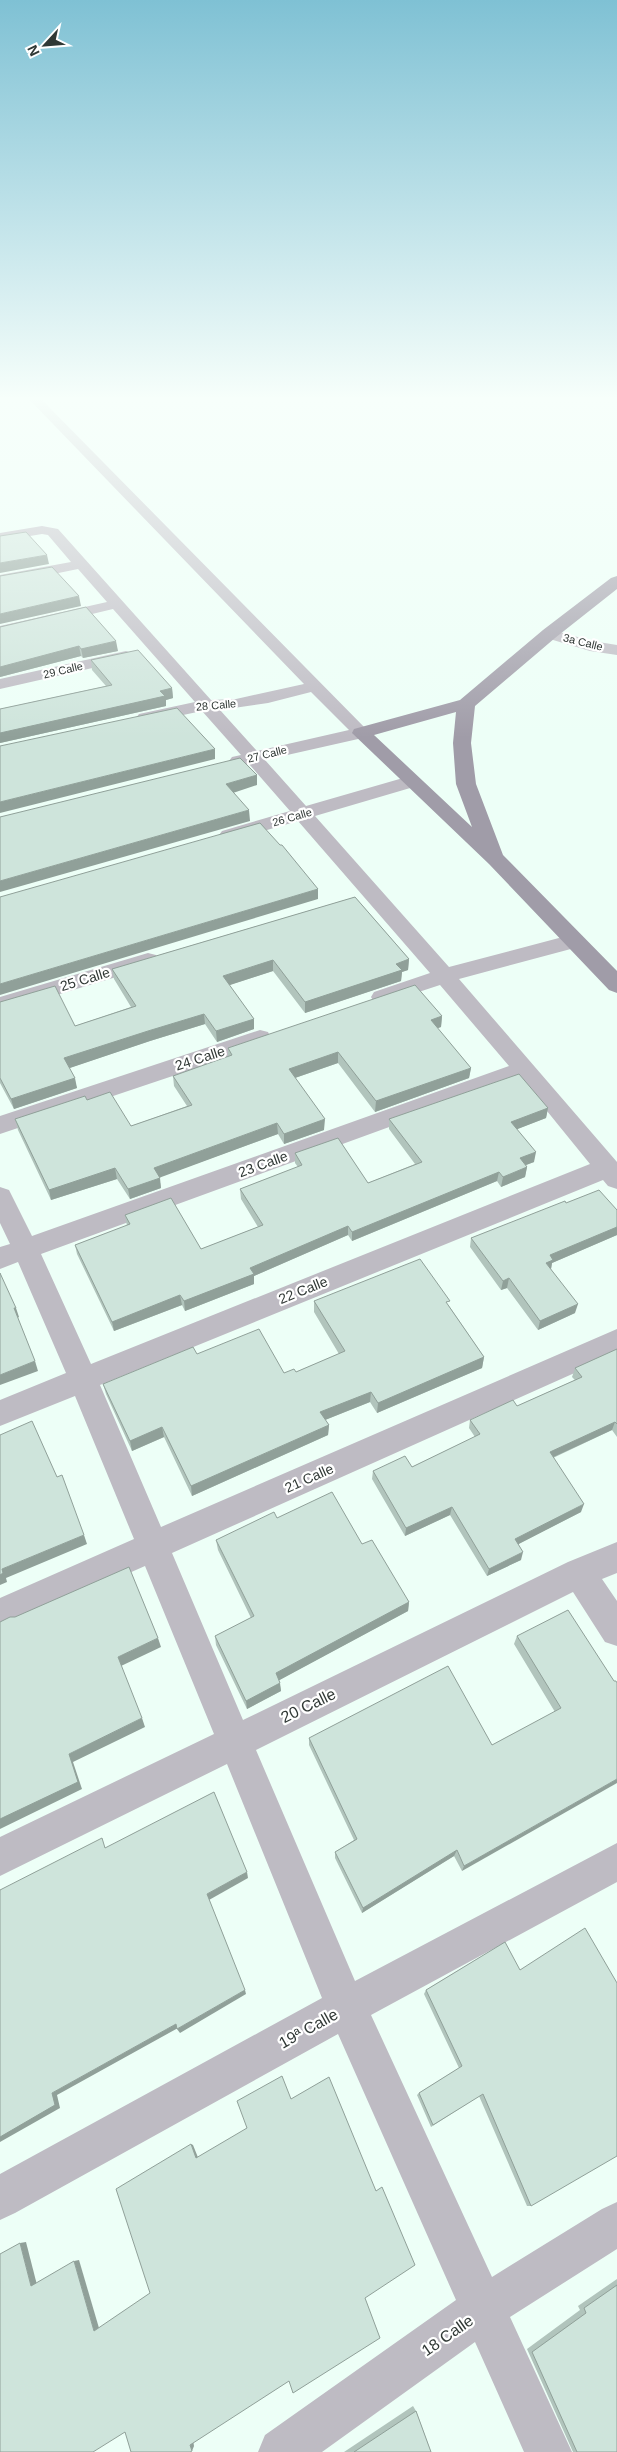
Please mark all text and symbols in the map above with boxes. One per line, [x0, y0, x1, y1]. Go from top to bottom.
north arrow [20, 20, 70, 70]
text: N [24, 43, 43, 59]
street label: 3a Calle [562, 631, 604, 653]
street label: 29 Calle [42, 660, 84, 680]
street label: 28 Calle [195, 697, 237, 713]
street label: 27 Calle [246, 743, 288, 765]
street label: 26 Calle [271, 806, 313, 828]
street label: 25 Calle [58, 964, 112, 994]
street label: 24 Calle [173, 1042, 227, 1074]
street label: 23 Calle [236, 1148, 290, 1180]
street label: 22 Calle [276, 1273, 330, 1307]
street label: 21 Calle [282, 1460, 336, 1496]
street label: 20 Calle [278, 1685, 338, 1726]
street label: 19ª Calle [276, 2005, 341, 2052]
street label: 18 Calle [418, 2312, 476, 2359]

